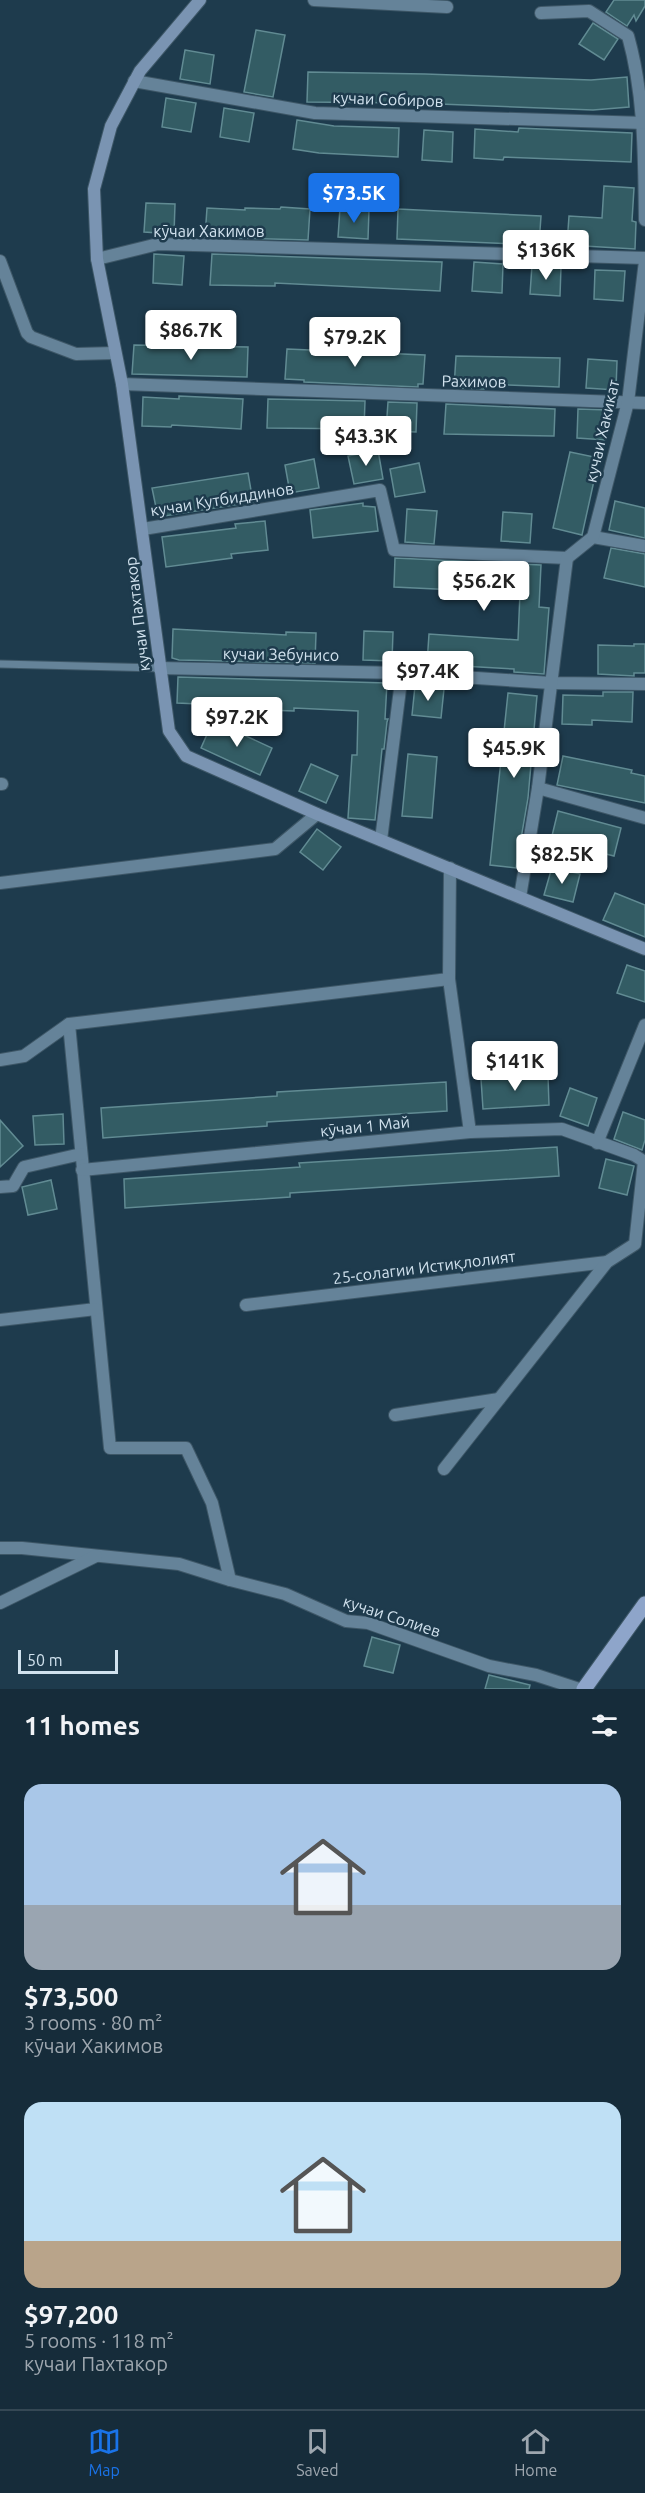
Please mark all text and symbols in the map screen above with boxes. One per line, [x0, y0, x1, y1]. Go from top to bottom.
street label: кучаи Собиров [332, 88, 444, 110]
pin: $73.5K [305, 173, 403, 224]
text: $73.5K [322, 181, 386, 204]
street label: кӯчаи Хакимов [153, 222, 265, 240]
pin: $136K [504, 230, 588, 281]
text: $136K [517, 238, 575, 261]
pin: $86.7K [142, 310, 240, 361]
pin: $79.2K [306, 317, 404, 368]
text: $86.7K [159, 318, 223, 341]
text: $79.2K [323, 325, 387, 348]
street label: Рахимов [441, 371, 507, 391]
street label: кучаи Хакикат [581, 378, 623, 484]
pin: $43.3K [317, 416, 415, 467]
text: $43.3K [334, 424, 398, 447]
street label: кучаи Кутбиддинов [149, 479, 295, 519]
street label: кучаи Пахтакор [121, 556, 153, 672]
pin: $56.2K [435, 561, 533, 612]
text: $56.2K [452, 569, 516, 592]
street label: кучаи Зебунисо [223, 644, 339, 664]
pin: $97.4K [379, 651, 477, 702]
text: $97.4K [396, 659, 460, 682]
pin: $97.2K [188, 697, 286, 748]
text: $97.2K [205, 705, 269, 728]
pin: $45.9K [465, 728, 563, 779]
text: $45.9K [482, 736, 546, 759]
pin: $82.5K [513, 834, 611, 885]
text: $82.5K [530, 842, 594, 865]
pin: $141K [473, 1041, 557, 1092]
text: $141K [486, 1049, 544, 1072]
street label: кӯчаи 1 Май [319, 1112, 411, 1140]
street label: 25-солагии Истиқлолият [332, 1247, 516, 1287]
street label: кучаи Солиев [341, 1592, 443, 1640]
scale bar [18, 1647, 118, 1674]
text: 50 m [27, 1651, 63, 1669]
icon: filters [588, 1709, 621, 1742]
text: 11 homes [24, 1711, 140, 1740]
icon: home [269, 1823, 377, 1931]
text: $73,500 [24, 1982, 118, 2011]
text: 3 rooms · 80 m² [24, 2011, 162, 2034]
text: кӯчаи Хакимов [24, 2034, 163, 2057]
icon: home [269, 2141, 377, 2249]
text: $97,200 [24, 2300, 118, 2329]
text: 5 rooms · 118 m² [24, 2329, 174, 2352]
text: кучаи Пахтакор [24, 2352, 168, 2375]
tab: Map [88, 2425, 121, 2479]
tab: Saved [296, 2425, 339, 2479]
tab: Home [514, 2425, 557, 2479]

